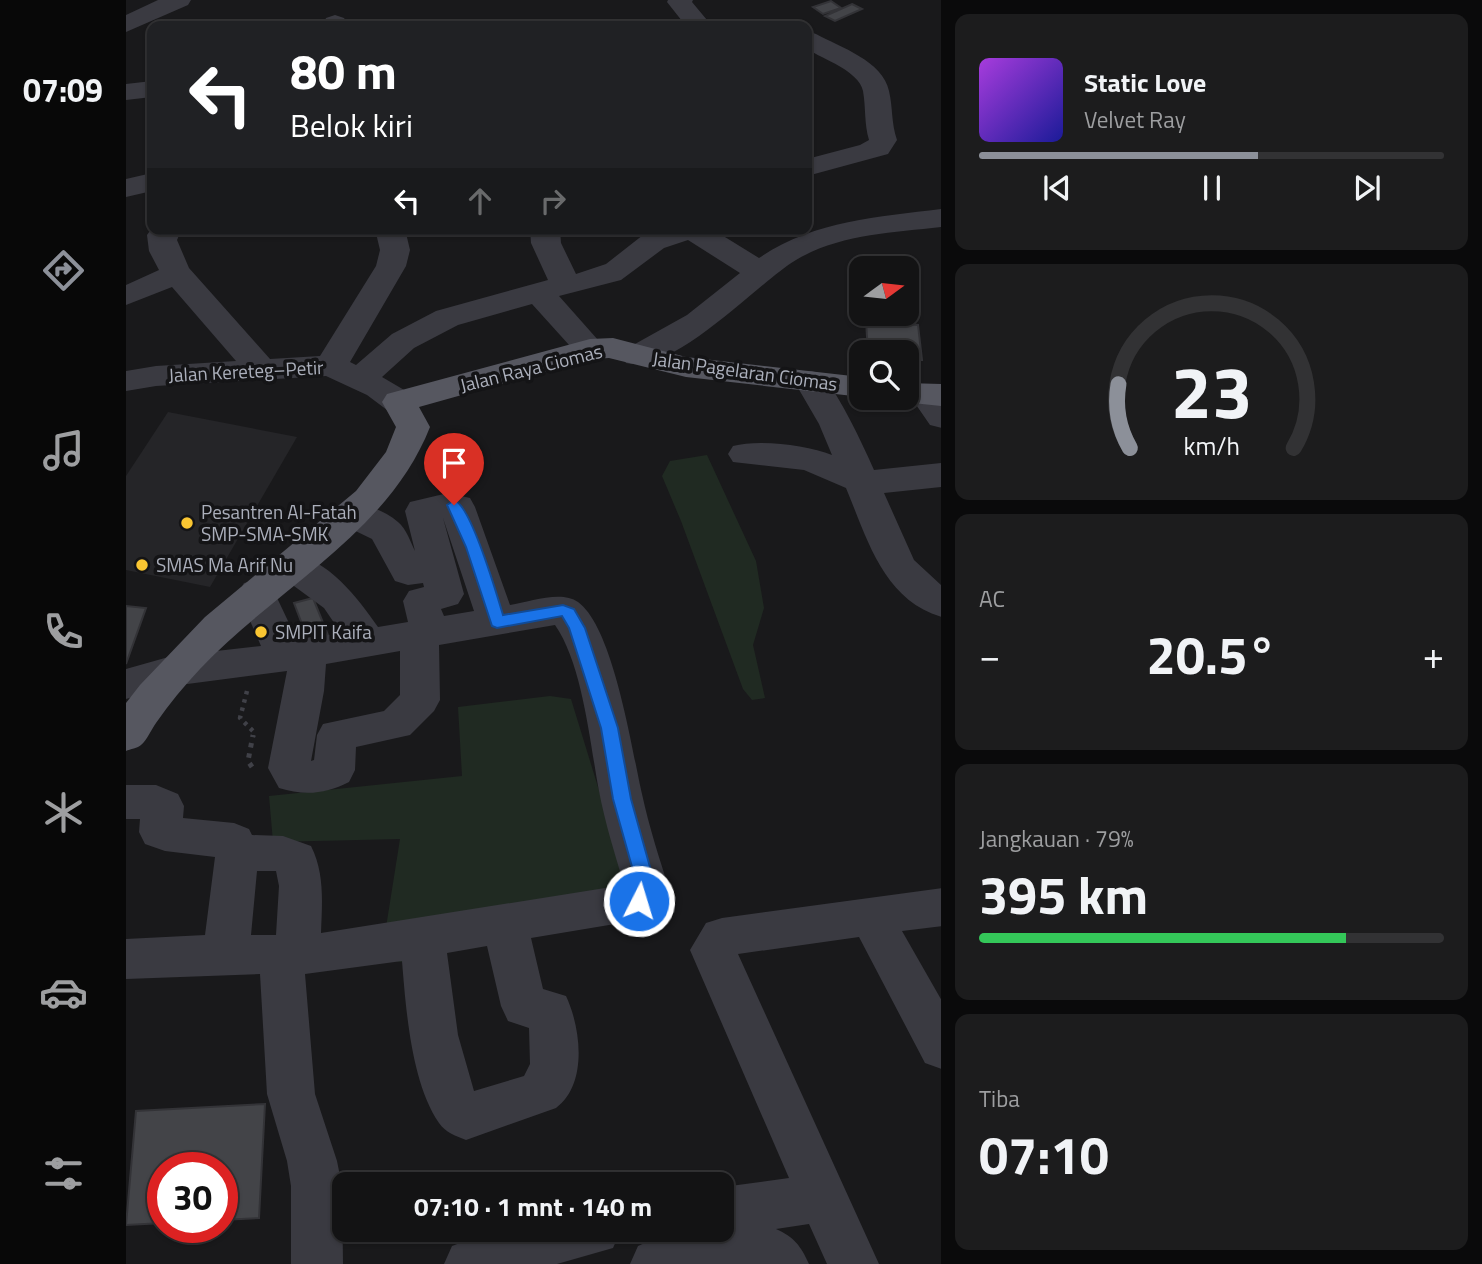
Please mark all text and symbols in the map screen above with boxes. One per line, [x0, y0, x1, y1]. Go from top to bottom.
text: 80 m [290, 33, 397, 108]
icon: left [175, 49, 266, 140]
text: Static Love [1084, 63, 1206, 102]
text: 07:09 [23, 66, 103, 114]
text: Belok kiri [290, 101, 413, 149]
text: Velvet Ray [1084, 102, 1186, 137]
icon: previous [1038, 169, 1076, 207]
icon: pause [1193, 169, 1231, 207]
icon: next [1348, 169, 1386, 207]
icon: left [388, 182, 426, 220]
icon: ahead [461, 182, 499, 220]
icon: right [534, 182, 572, 220]
icon: directions [39, 246, 88, 295]
north arrow [849, 256, 919, 326]
map controls [849, 256, 919, 410]
street label: Jalan Raya Ciomas [457, 336, 605, 399]
text: 23 [1171, 336, 1252, 446]
button: search [849, 340, 919, 410]
street label: Jalan Pagelaran Ciomas [651, 343, 840, 398]
street label: Jalan Kereteg–Petir [168, 352, 325, 389]
icon: music [39, 426, 88, 475]
text: km/h [1183, 427, 1240, 465]
pin [424, 433, 484, 505]
icon: arrive [435, 444, 473, 482]
place label: Pesantren Al-Fatah SMP-SMA-SMK [201, 497, 357, 548]
marker: Pesantren Al-Fatah SMP-SMA-SMK [179, 515, 195, 531]
place label: SMAS Ma Arif Nu [156, 550, 293, 579]
marker: SMAS Ma Arif Nu [134, 557, 150, 573]
text: AC [979, 581, 1005, 616]
icon: phone [39, 607, 88, 656]
text: 20.5° [1147, 615, 1276, 694]
place label: SMPIT Kaifa [275, 617, 372, 646]
marker: SMPIT Kaifa [253, 624, 269, 640]
text: − [979, 626, 1000, 684]
text: + [1423, 626, 1444, 684]
icon: climate [39, 788, 88, 837]
text: Jangkauan · 79% [979, 821, 1134, 856]
text: 395 km [979, 855, 1148, 934]
position arrow [602, 864, 676, 938]
icon: car [39, 968, 88, 1017]
text: Tiba [979, 1081, 1020, 1116]
text: 07:10 [979, 1115, 1109, 1194]
icon: filters [39, 1149, 88, 1198]
speed limit sign: 30 [147, 1152, 238, 1243]
text: 07:10 · 1 mnt · 140 m [414, 1187, 652, 1226]

